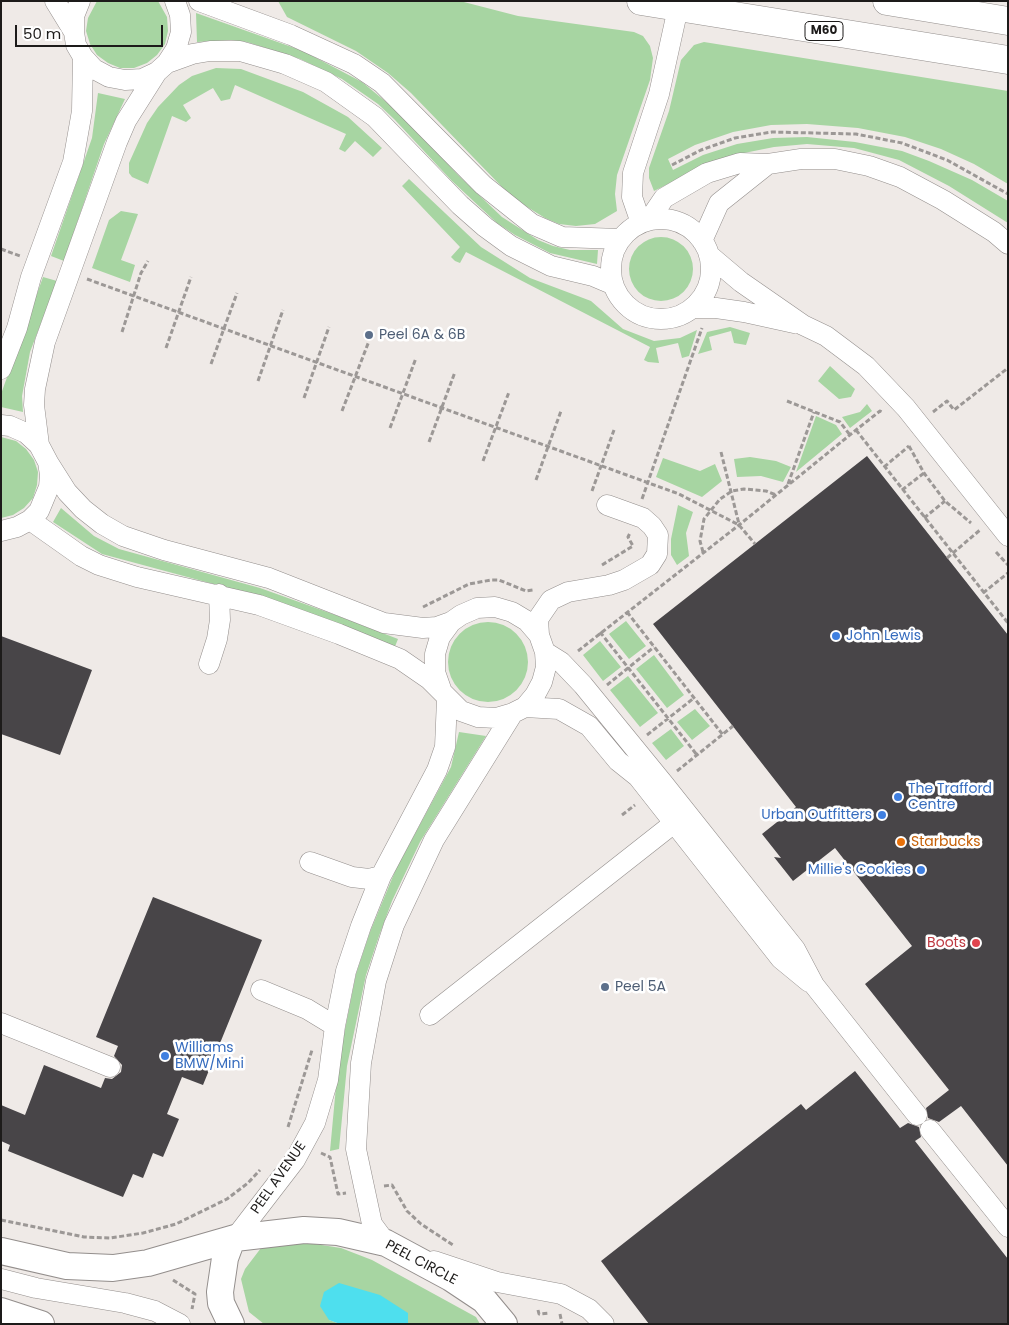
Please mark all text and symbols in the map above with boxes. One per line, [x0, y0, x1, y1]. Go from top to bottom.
scale bar [18, 15, 165, 47]
road number: M60 [805, 22, 843, 40]
text: 50 m [23, 23, 61, 44]
place label: Peel 6A & 6B [379, 327, 465, 343]
marker: Peel 6A & 6B [363, 329, 375, 341]
place label: John Lewis [846, 628, 921, 644]
marker: John Lewis [830, 630, 842, 642]
place label: The Trafford Centre [908, 781, 992, 814]
marker: The Trafford Centre [892, 791, 904, 803]
place label: Urban Outfitters [761, 807, 872, 823]
marker: Urban Outfitters [876, 809, 888, 821]
place label: Starbucks [911, 834, 980, 850]
marker: Starbucks [895, 836, 907, 848]
place label: Millie's Cookies [808, 862, 911, 878]
marker: Millie's Cookies [915, 864, 927, 876]
place label: Boots [927, 935, 966, 951]
marker: Boots [970, 937, 982, 949]
place label: Peel 5A [615, 979, 666, 995]
marker: Peel 5A [599, 981, 611, 993]
place label: Williams BMW/Mini [175, 1040, 244, 1072]
marker: Williams BMW/Mini [159, 1050, 171, 1062]
street label: PEEL AVENUE [248, 1138, 310, 1218]
street label: PEEL CIRCLE [382, 1237, 460, 1289]

